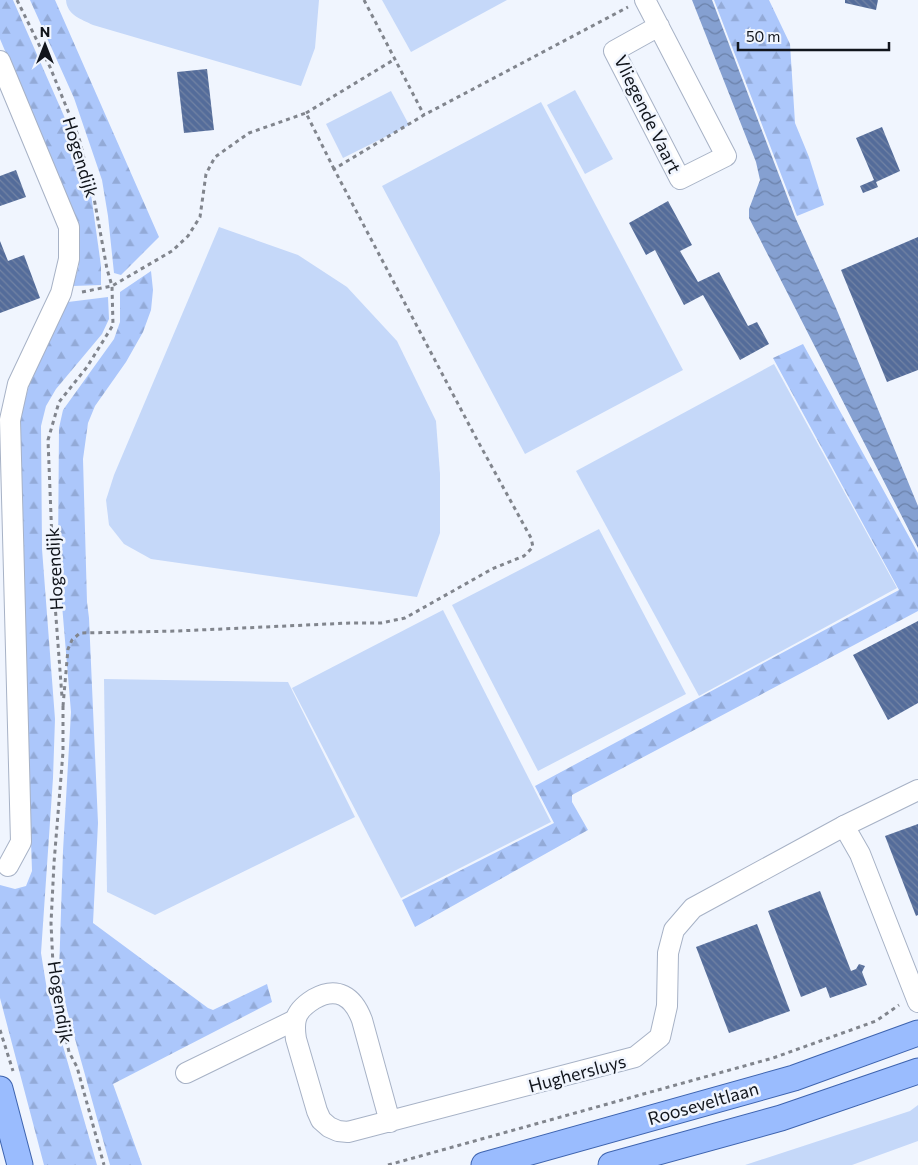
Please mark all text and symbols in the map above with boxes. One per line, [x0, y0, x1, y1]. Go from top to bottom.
north arrow [20, 20, 70, 70]
scale bar [738, 20, 889, 52]
text: N [40, 23, 50, 40]
text: 50 m [746, 27, 780, 45]
street label: Vliegende Vaart [610, 51, 686, 177]
street label: Hogendijk [58, 114, 104, 200]
street label: Hogendijk [41, 527, 67, 611]
street label: Hogendijk [44, 959, 78, 1045]
street label: Hughersluys [526, 1049, 628, 1097]
street label: Rooseveltlaan [645, 1077, 761, 1129]

